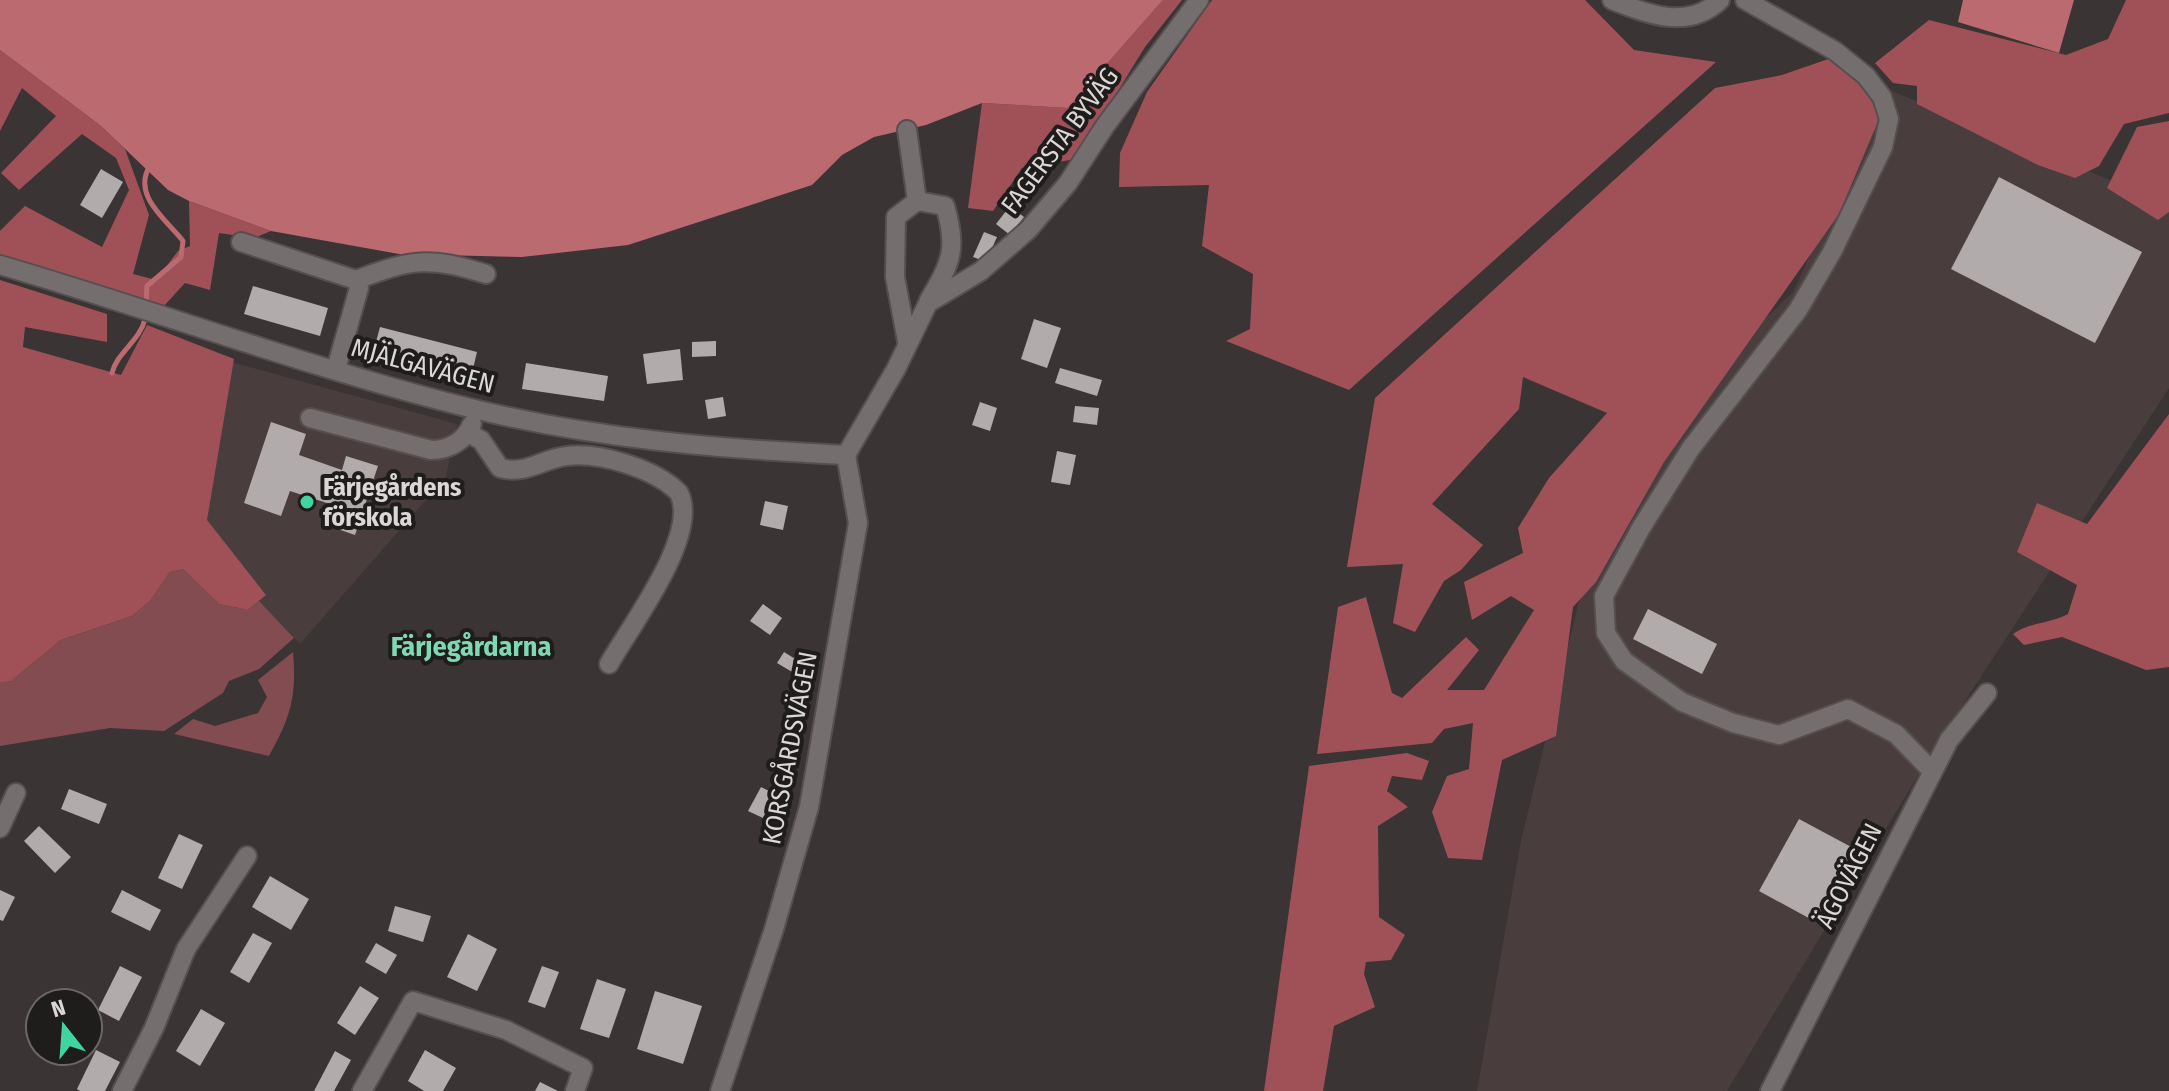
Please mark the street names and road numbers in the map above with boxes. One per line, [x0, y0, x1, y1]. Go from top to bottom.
street label: FAGERSTA BYVÄG [995, 62, 1125, 220]
street label: MJÄLGAVÄGEN [348, 332, 498, 400]
street label: KORSGÅRDSVÄGEN [754, 648, 824, 847]
street label: ÄGOVÄGEN [1809, 818, 1889, 934]

